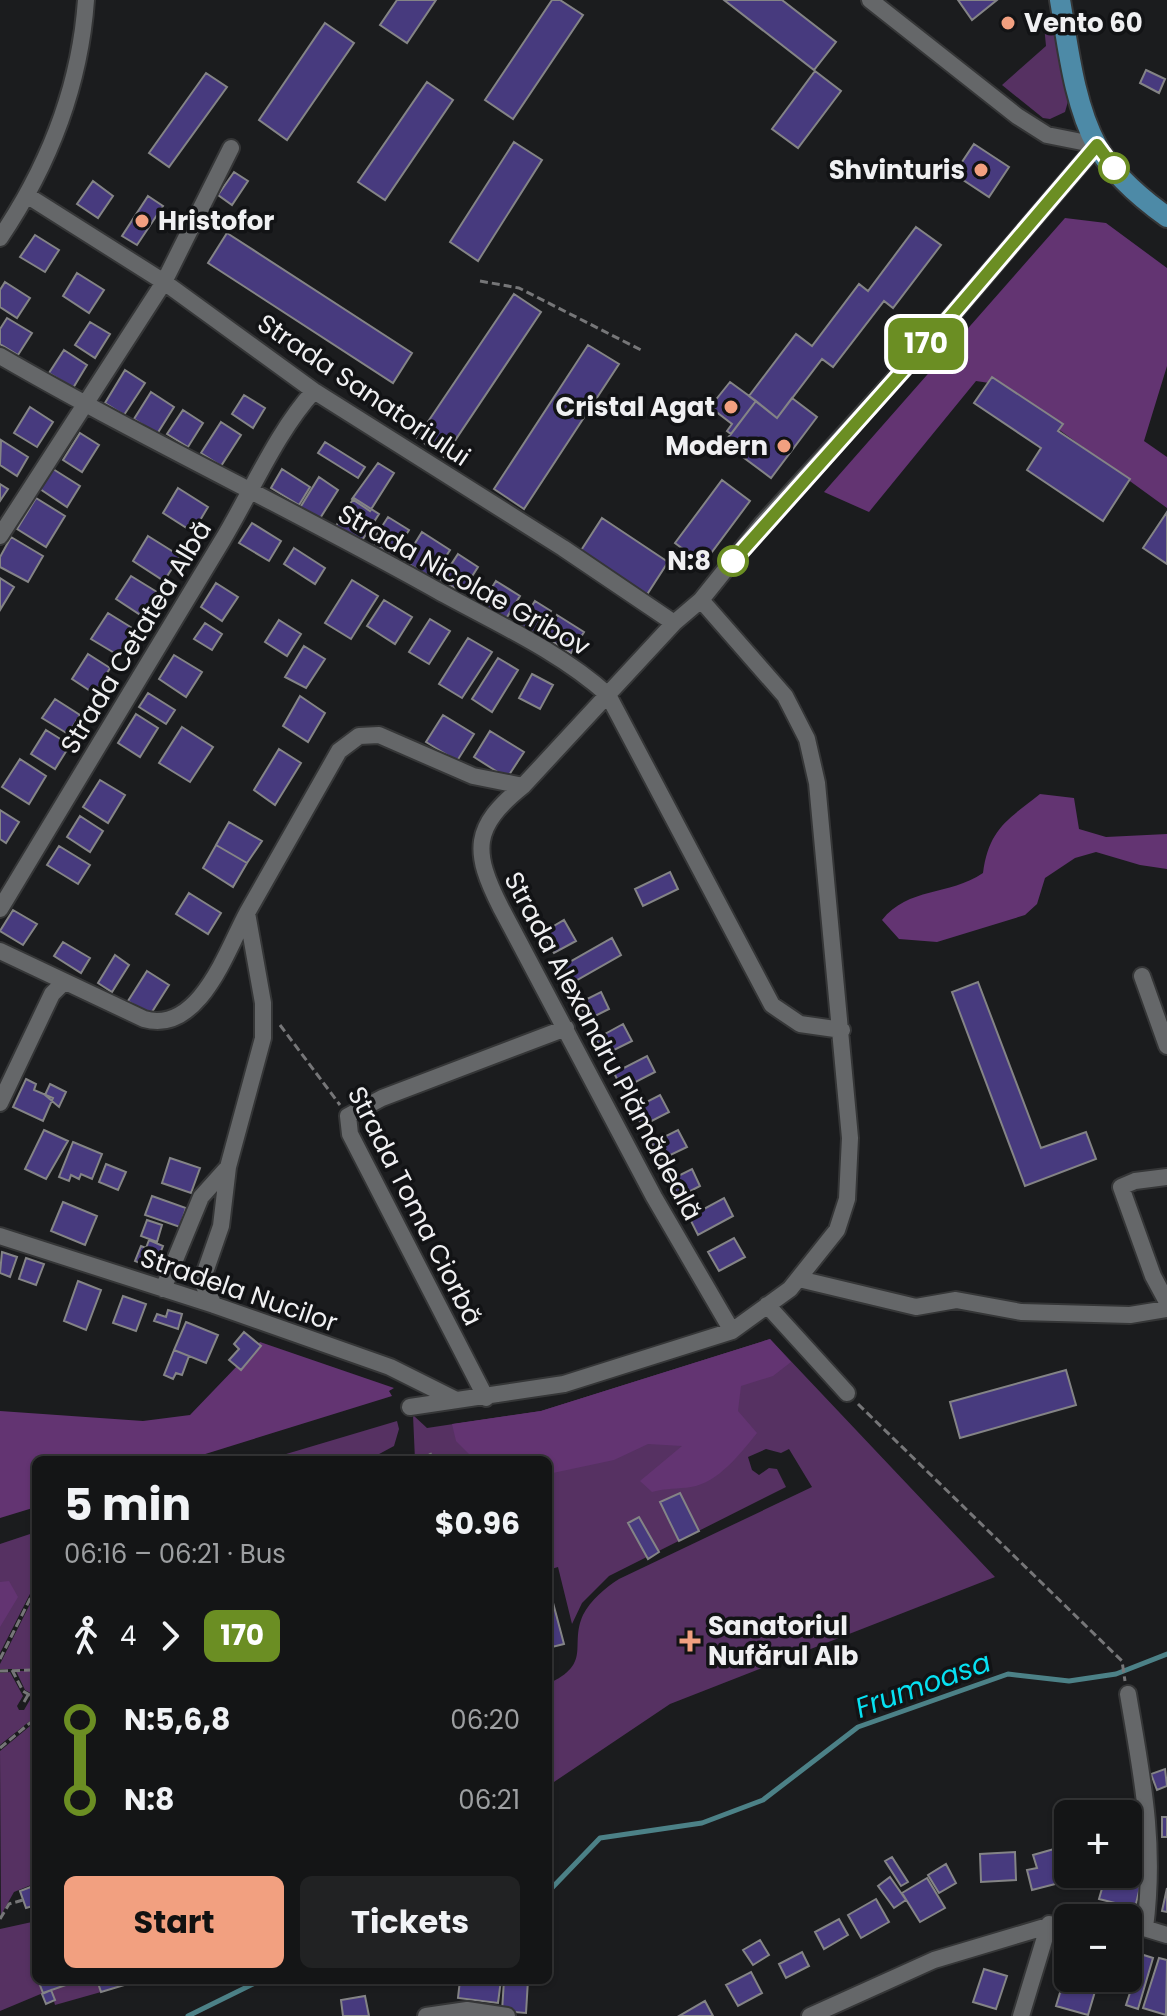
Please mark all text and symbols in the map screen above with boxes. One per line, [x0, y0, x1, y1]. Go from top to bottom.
place label: Vento 60 [1024, 5, 1143, 41]
marker: Vento 60 [999, 14, 1017, 32]
place label: Shvinturis [829, 152, 965, 188]
unlabelled marker [1099, 153, 1129, 183]
marker: Shvinturis [972, 161, 990, 179]
place label: Hristofor [158, 203, 274, 239]
marker: Hristofor [133, 212, 151, 230]
street label: Strada Sanatoriului [251, 305, 477, 475]
line badge: 170 [880, 318, 972, 370]
text: 170 [904, 324, 948, 363]
place label: Cristal Agat [555, 389, 715, 425]
marker: Cristal Agat [722, 398, 740, 416]
place label: Modern [665, 428, 768, 464]
marker: Modern [775, 437, 793, 455]
street label: Strada Nicolae Gribov [331, 496, 597, 665]
street label: Strada Cetatea Albă [52, 514, 220, 760]
place label: N:8 [667, 543, 711, 579]
marker: N:8 [718, 546, 748, 576]
street label: Strada Alexandru Plămădeală [495, 865, 711, 1227]
street label: Strada Toma Ciorbă [339, 1080, 491, 1332]
street label: Stradela Nucilor [136, 1239, 342, 1341]
text: 5 min [64, 1474, 191, 1535]
text: $0.96 [435, 1502, 520, 1545]
text: 06:16 – 06:21 · Bus [64, 1536, 286, 1572]
place label: Sanatoriul Nufărul Alb [708, 1608, 858, 1674]
icon: walk [64, 1614, 108, 1658]
icon: forward [148, 1614, 192, 1658]
text: 170 [220, 1616, 264, 1655]
text: 4 [120, 1618, 136, 1654]
marker: Sanatoriul Nufărul Alb [679, 1630, 701, 1652]
water label: Frumoasa [850, 1642, 996, 1728]
text: N:5,6,8 [124, 1698, 230, 1741]
text: 06:20 [450, 1702, 520, 1738]
text: N:8 [124, 1778, 175, 1821]
text: 06:21 [458, 1782, 520, 1818]
map controls [1054, 1800, 1142, 1992]
button: + [1054, 1800, 1142, 1888]
button: Start [64, 1876, 284, 1968]
button: Tickets [300, 1876, 520, 1968]
button: − [1054, 1904, 1142, 1992]

